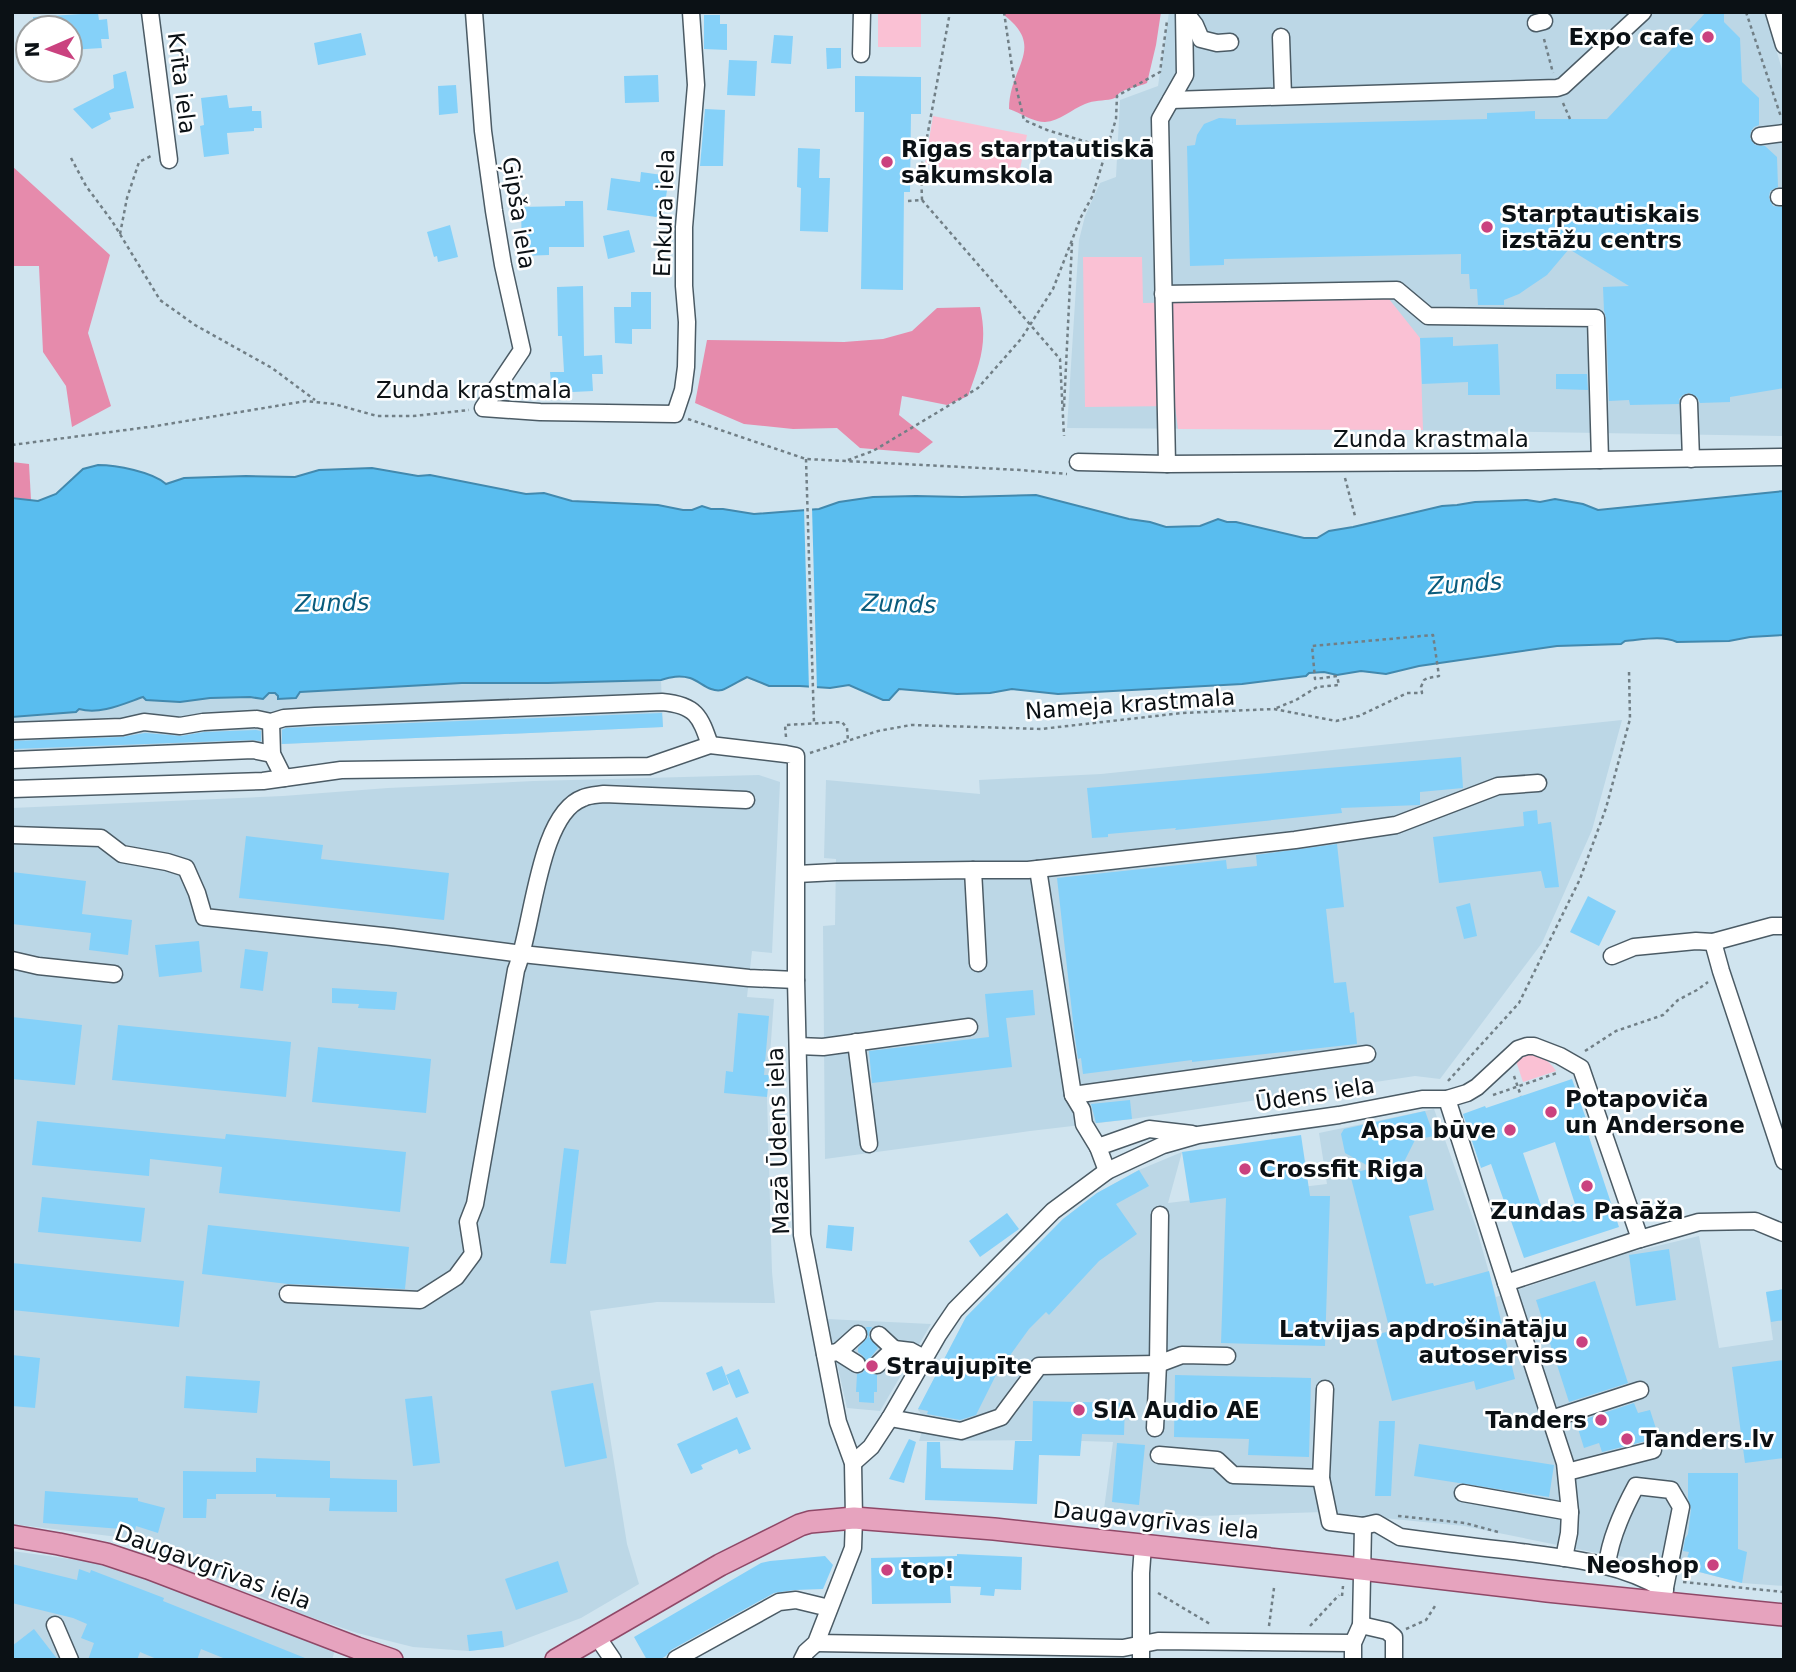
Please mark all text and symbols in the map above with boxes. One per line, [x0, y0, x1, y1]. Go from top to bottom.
north arrow [14, 14, 84, 84]
place label: Expo cafe [1568, 24, 1694, 50]
marker: Expo cafe [1700, 29, 1716, 45]
street label: Krīta iela [163, 31, 201, 135]
text: N [21, 41, 43, 58]
place label: Rīgas starptautiskā sākumskola [901, 136, 1155, 188]
street label: Enkura iela [649, 148, 679, 278]
marker: Rīgas starptautiskā sākumskola [879, 154, 895, 170]
street label: Ģipša iela [496, 155, 541, 271]
place label: Starptautiskais izstāžu centrs [1501, 201, 1700, 253]
marker: Starptautiskais izstāžu centrs [1479, 219, 1495, 235]
street label: Zunda krastmala [376, 377, 572, 403]
street label: Zunda krastmala [1333, 426, 1529, 452]
water label: Zunds [1426, 567, 1503, 601]
water label: Zunds [293, 588, 370, 618]
water label: Zunds [860, 589, 937, 619]
street label: Nameja krastmala [1024, 684, 1236, 724]
street label: Mazā Ūdens iela [762, 1047, 794, 1235]
street label: Ūdens iela [1253, 1072, 1377, 1116]
place label: Potapoviča un Andersone [1565, 1086, 1745, 1138]
marker: Potapoviča un Andersone [1543, 1104, 1559, 1120]
place label: Apsa būve [1361, 1117, 1496, 1143]
marker: Apsa būve [1502, 1122, 1518, 1138]
place label: Crossfit Riga [1259, 1156, 1424, 1182]
marker: Crossfit Riga [1237, 1161, 1253, 1177]
marker: Zundas Pasāža [1579, 1178, 1595, 1194]
place label: Zundas Pasāža [1491, 1198, 1683, 1224]
place label: Latvijas apdrošinātāju autoserviss [1279, 1316, 1568, 1368]
marker: Latvijas apdrošinātāju autoserviss [1574, 1334, 1590, 1350]
place label: Straujupīte [886, 1353, 1032, 1379]
marker: Straujupīte [864, 1358, 880, 1374]
place label: SIA Audio AE [1093, 1397, 1260, 1423]
marker: SIA Audio AE [1071, 1402, 1087, 1418]
place label: Tanders [1485, 1407, 1587, 1433]
marker: Tanders [1593, 1412, 1609, 1428]
place label: Tanders.lv [1641, 1426, 1774, 1452]
marker: Tanders.lv [1619, 1431, 1635, 1447]
street label: Daugavgrīvas iela [1052, 1496, 1260, 1544]
street label: Daugavgrīvas iela [111, 1519, 315, 1615]
place label: Neoshop [1586, 1552, 1699, 1578]
place label: top! [901, 1557, 955, 1583]
marker: Neoshop [1705, 1557, 1721, 1573]
marker: top! [879, 1562, 895, 1578]

